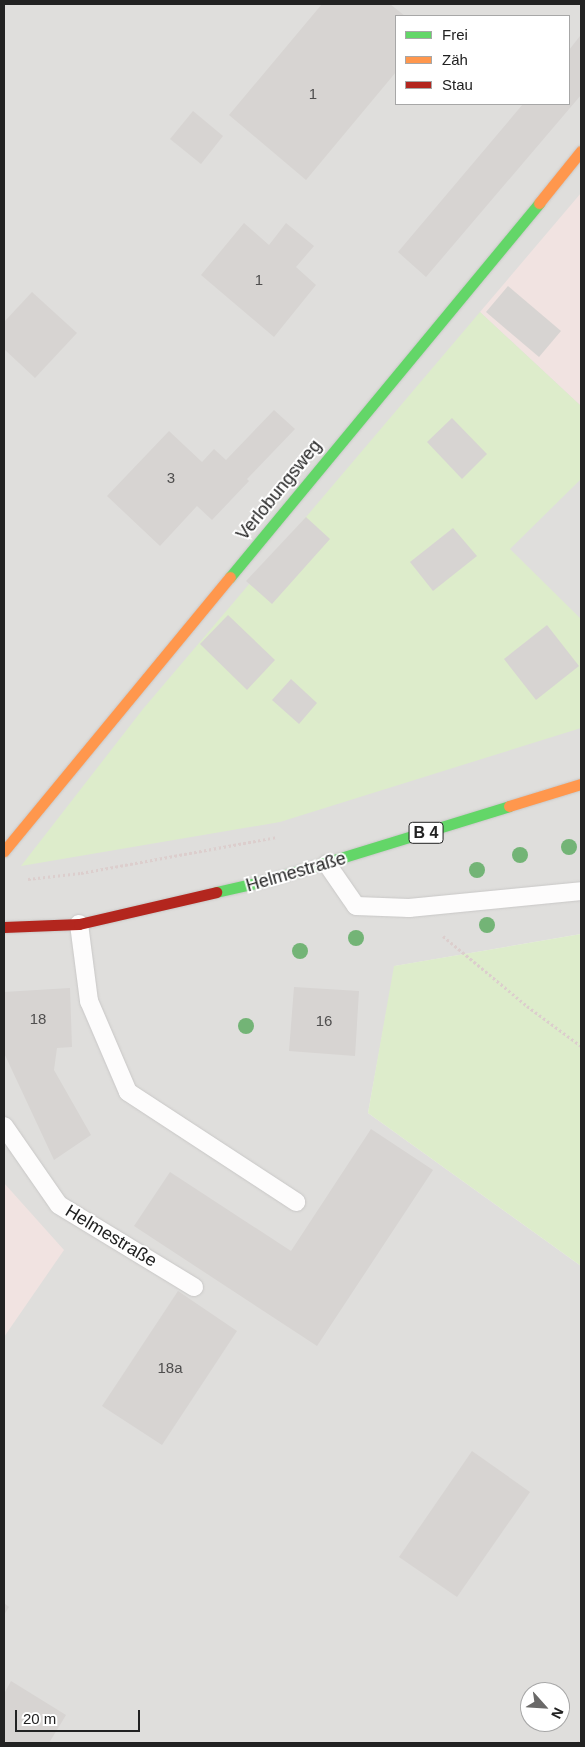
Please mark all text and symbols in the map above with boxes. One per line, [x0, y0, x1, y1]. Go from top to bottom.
legend [395, 15, 570, 105]
text: Frei [442, 26, 468, 43]
text: Zäh [442, 51, 468, 68]
text: Stau [442, 76, 473, 93]
house number: 1 [309, 85, 317, 103]
house number: 1 [255, 271, 263, 289]
street label: Verlobungsweg [232, 435, 326, 545]
house number: 3 [167, 469, 175, 487]
road number: B 4 [408, 820, 444, 846]
street label: Helmestraße [244, 847, 348, 897]
house number: 18 [30, 1010, 46, 1028]
house number: 16 [316, 1012, 332, 1030]
street label: Helmestraße [61, 1200, 161, 1272]
house number: 18a [157, 1359, 183, 1377]
north arrow [520, 1682, 570, 1732]
scale bar [18, 1700, 142, 1732]
text: N [548, 1705, 567, 1721]
text: 20 m [23, 1710, 56, 1727]

